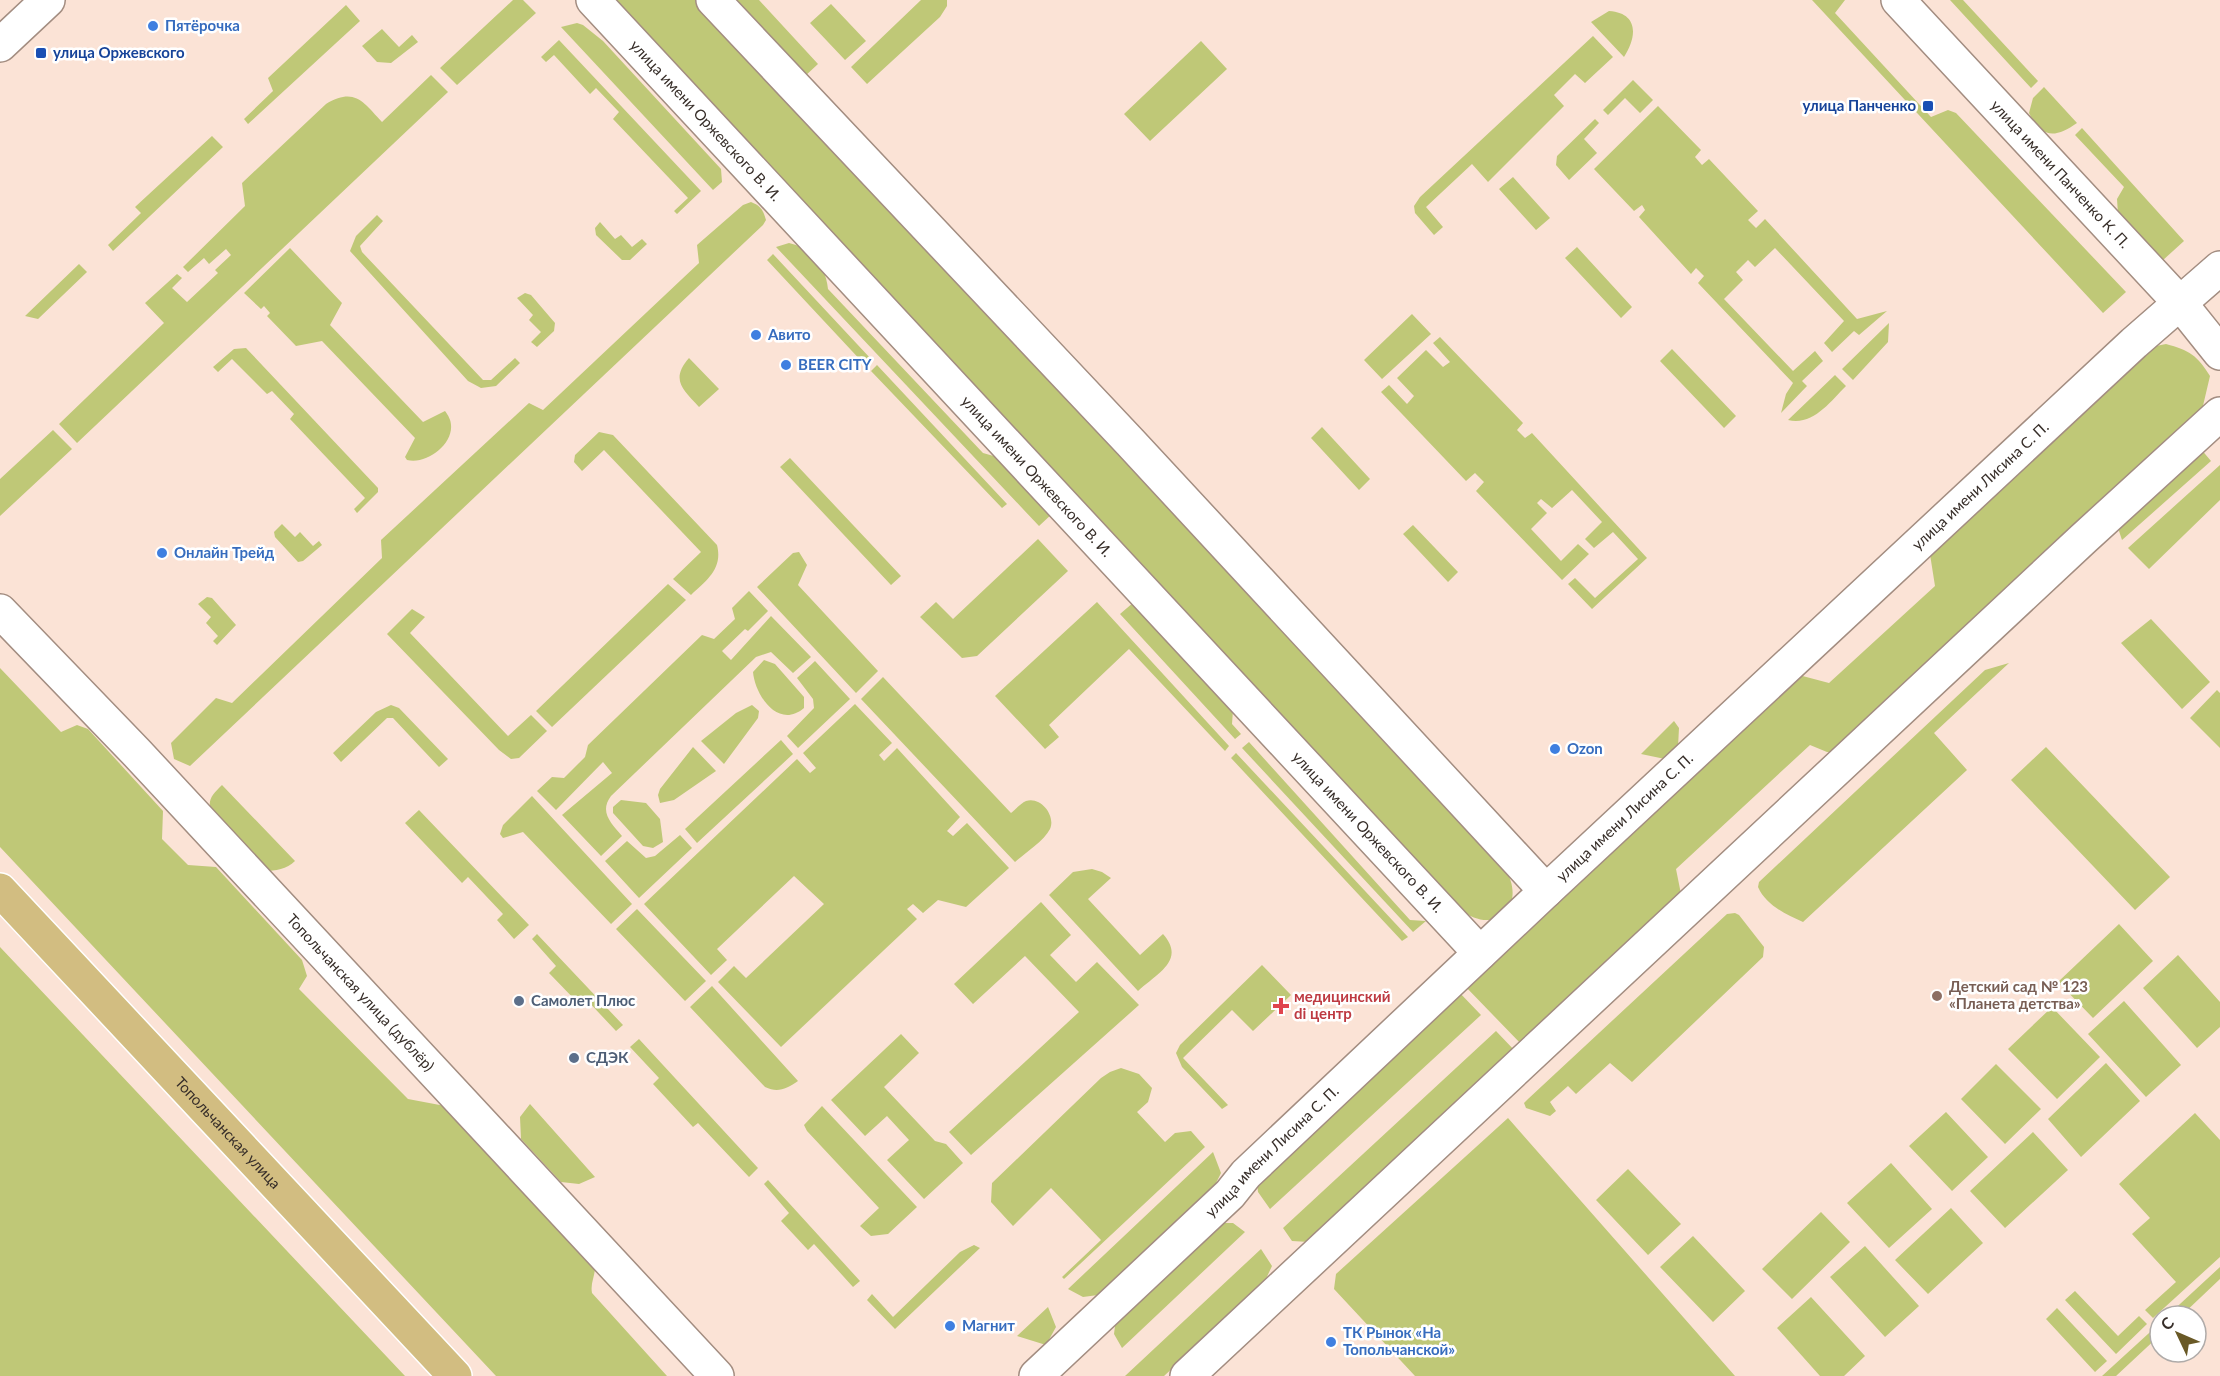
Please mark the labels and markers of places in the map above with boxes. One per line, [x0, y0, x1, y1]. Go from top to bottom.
place label: Пятёрочка [165, 16, 240, 34]
marker: Пятёрочка [146, 19, 160, 33]
place label: улица Оржевского [53, 43, 185, 61]
marker: улица Оржевского [34, 46, 48, 60]
place label: улица Панченко [1803, 96, 1916, 114]
marker: улица Панченко [1921, 99, 1935, 113]
place label: Авито [767, 325, 811, 343]
marker: Авито [749, 328, 763, 342]
place label: BEER CITY [798, 355, 872, 373]
marker: BEER CITY [779, 358, 793, 372]
place label: Онлайн Трейд [174, 543, 275, 561]
marker: Онлайн Трейд [155, 546, 169, 560]
place label: Ozon [1567, 739, 1603, 757]
marker: Ozon [1548, 742, 1562, 756]
place label: Детский сад № 123 «Планета детства» [1949, 977, 2088, 1012]
place label: медицинский di центр [1294, 987, 1390, 1022]
marker: Детский сад № 123 «Планета детства» [1930, 989, 1944, 1003]
place label: Самолет Плюс [531, 991, 635, 1009]
marker: Самолет Плюс [512, 994, 526, 1008]
marker: медицинский di центр [1272, 997, 1290, 1015]
place label: СДЭК [586, 1048, 629, 1066]
marker: СДЭК [567, 1051, 581, 1065]
place label: Магнит [962, 1316, 1015, 1334]
marker: Магнит [943, 1319, 957, 1333]
place label: ТК Рынок «На Топольчанской» [1343, 1323, 1455, 1358]
marker: ТК Рынок «На Топольчанской» [1324, 1335, 1338, 1349]

